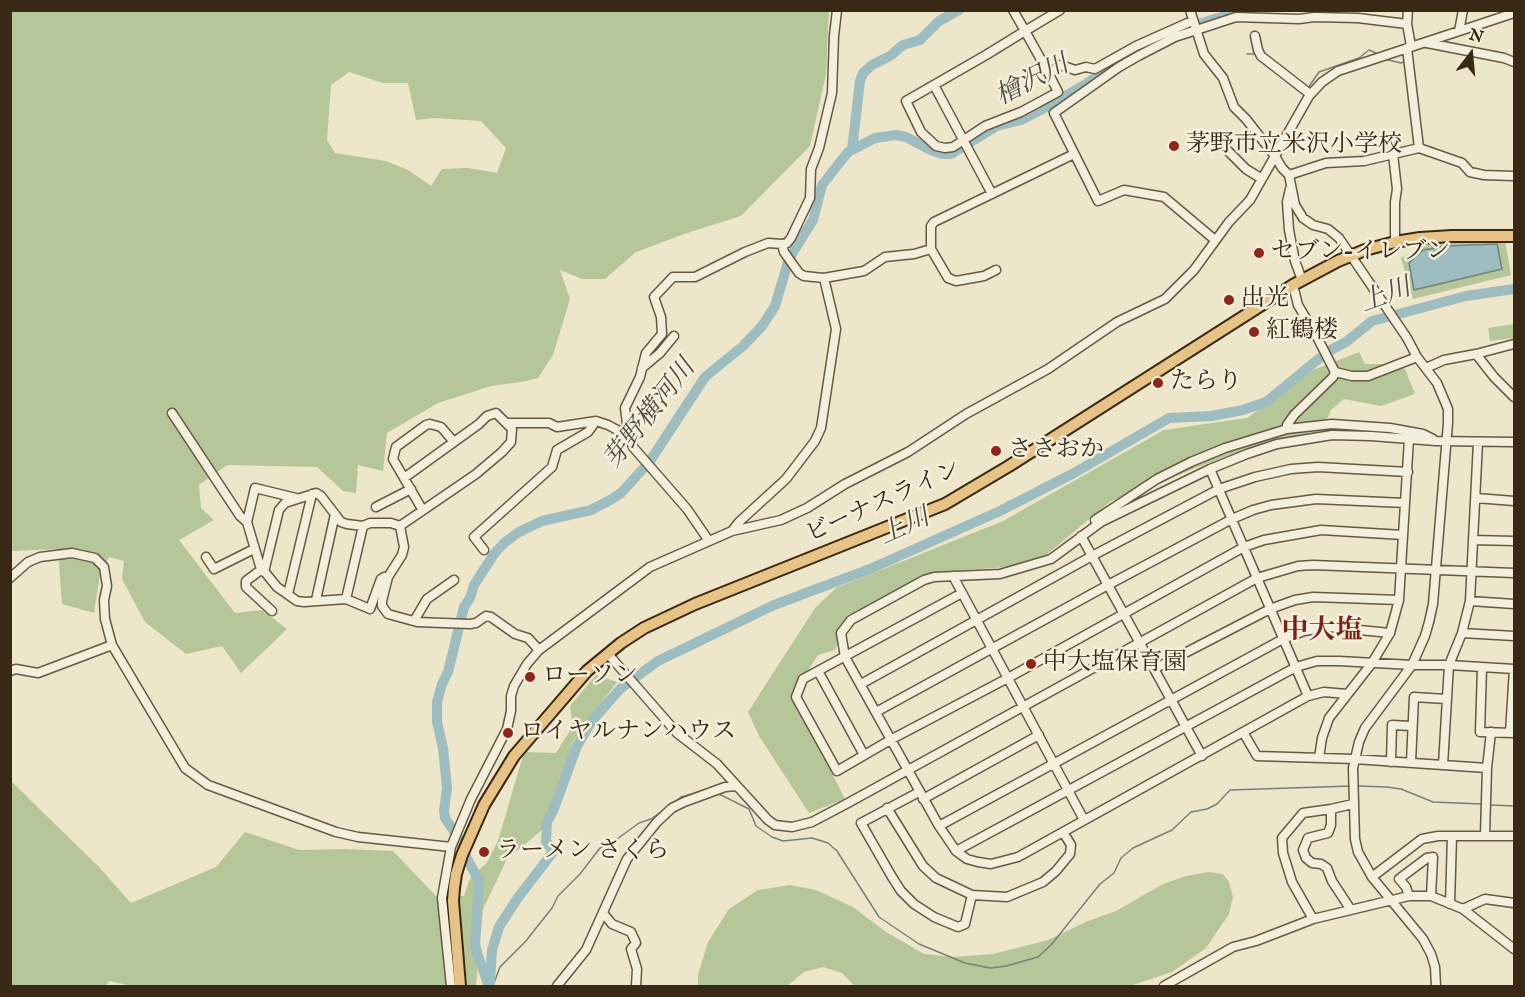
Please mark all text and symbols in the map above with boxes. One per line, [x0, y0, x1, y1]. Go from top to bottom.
north arrow [1441, 24, 1501, 84]
text: N [1467, 25, 1485, 48]
water label: 檜沢川 [991, 50, 1075, 114]
place label: 茅野市立米沢小学校 [1186, 132, 1402, 160]
marker: 茅野市立米沢小学校 [1167, 139, 1181, 153]
place label: セブン-イレブン [1271, 239, 1450, 267]
marker: セブン-イレブン [1252, 246, 1266, 260]
water label: 上川 [1356, 273, 1416, 321]
place label: 出光 [1241, 286, 1289, 314]
marker: 出光 [1222, 293, 1236, 307]
place label: 紅鶴楼 [1266, 318, 1338, 346]
marker: 紅鶴楼 [1247, 325, 1261, 339]
water label: 芽野横河川 [599, 354, 703, 476]
place label: たらり [1170, 369, 1242, 397]
marker: たらり [1151, 376, 1165, 390]
place label: ささおか [1008, 437, 1104, 465]
marker: ささおか [989, 444, 1003, 458]
street label: ビーナスライン [802, 456, 966, 550]
water label: 上川 [875, 503, 935, 553]
district label: 中大塩 [1282, 616, 1362, 648]
place label: 中大塩保育園 [1043, 650, 1187, 678]
marker: 中大塩保育園 [1024, 657, 1038, 671]
place label: ローソン [542, 663, 638, 691]
marker: ローソン [523, 670, 537, 684]
place label: ロイヤルナンハウス [520, 719, 736, 747]
marker: ロイヤルナンハウス [501, 726, 515, 740]
place label: ラーメン さくら [496, 838, 669, 866]
marker: ラーメン さくら [477, 845, 491, 859]

